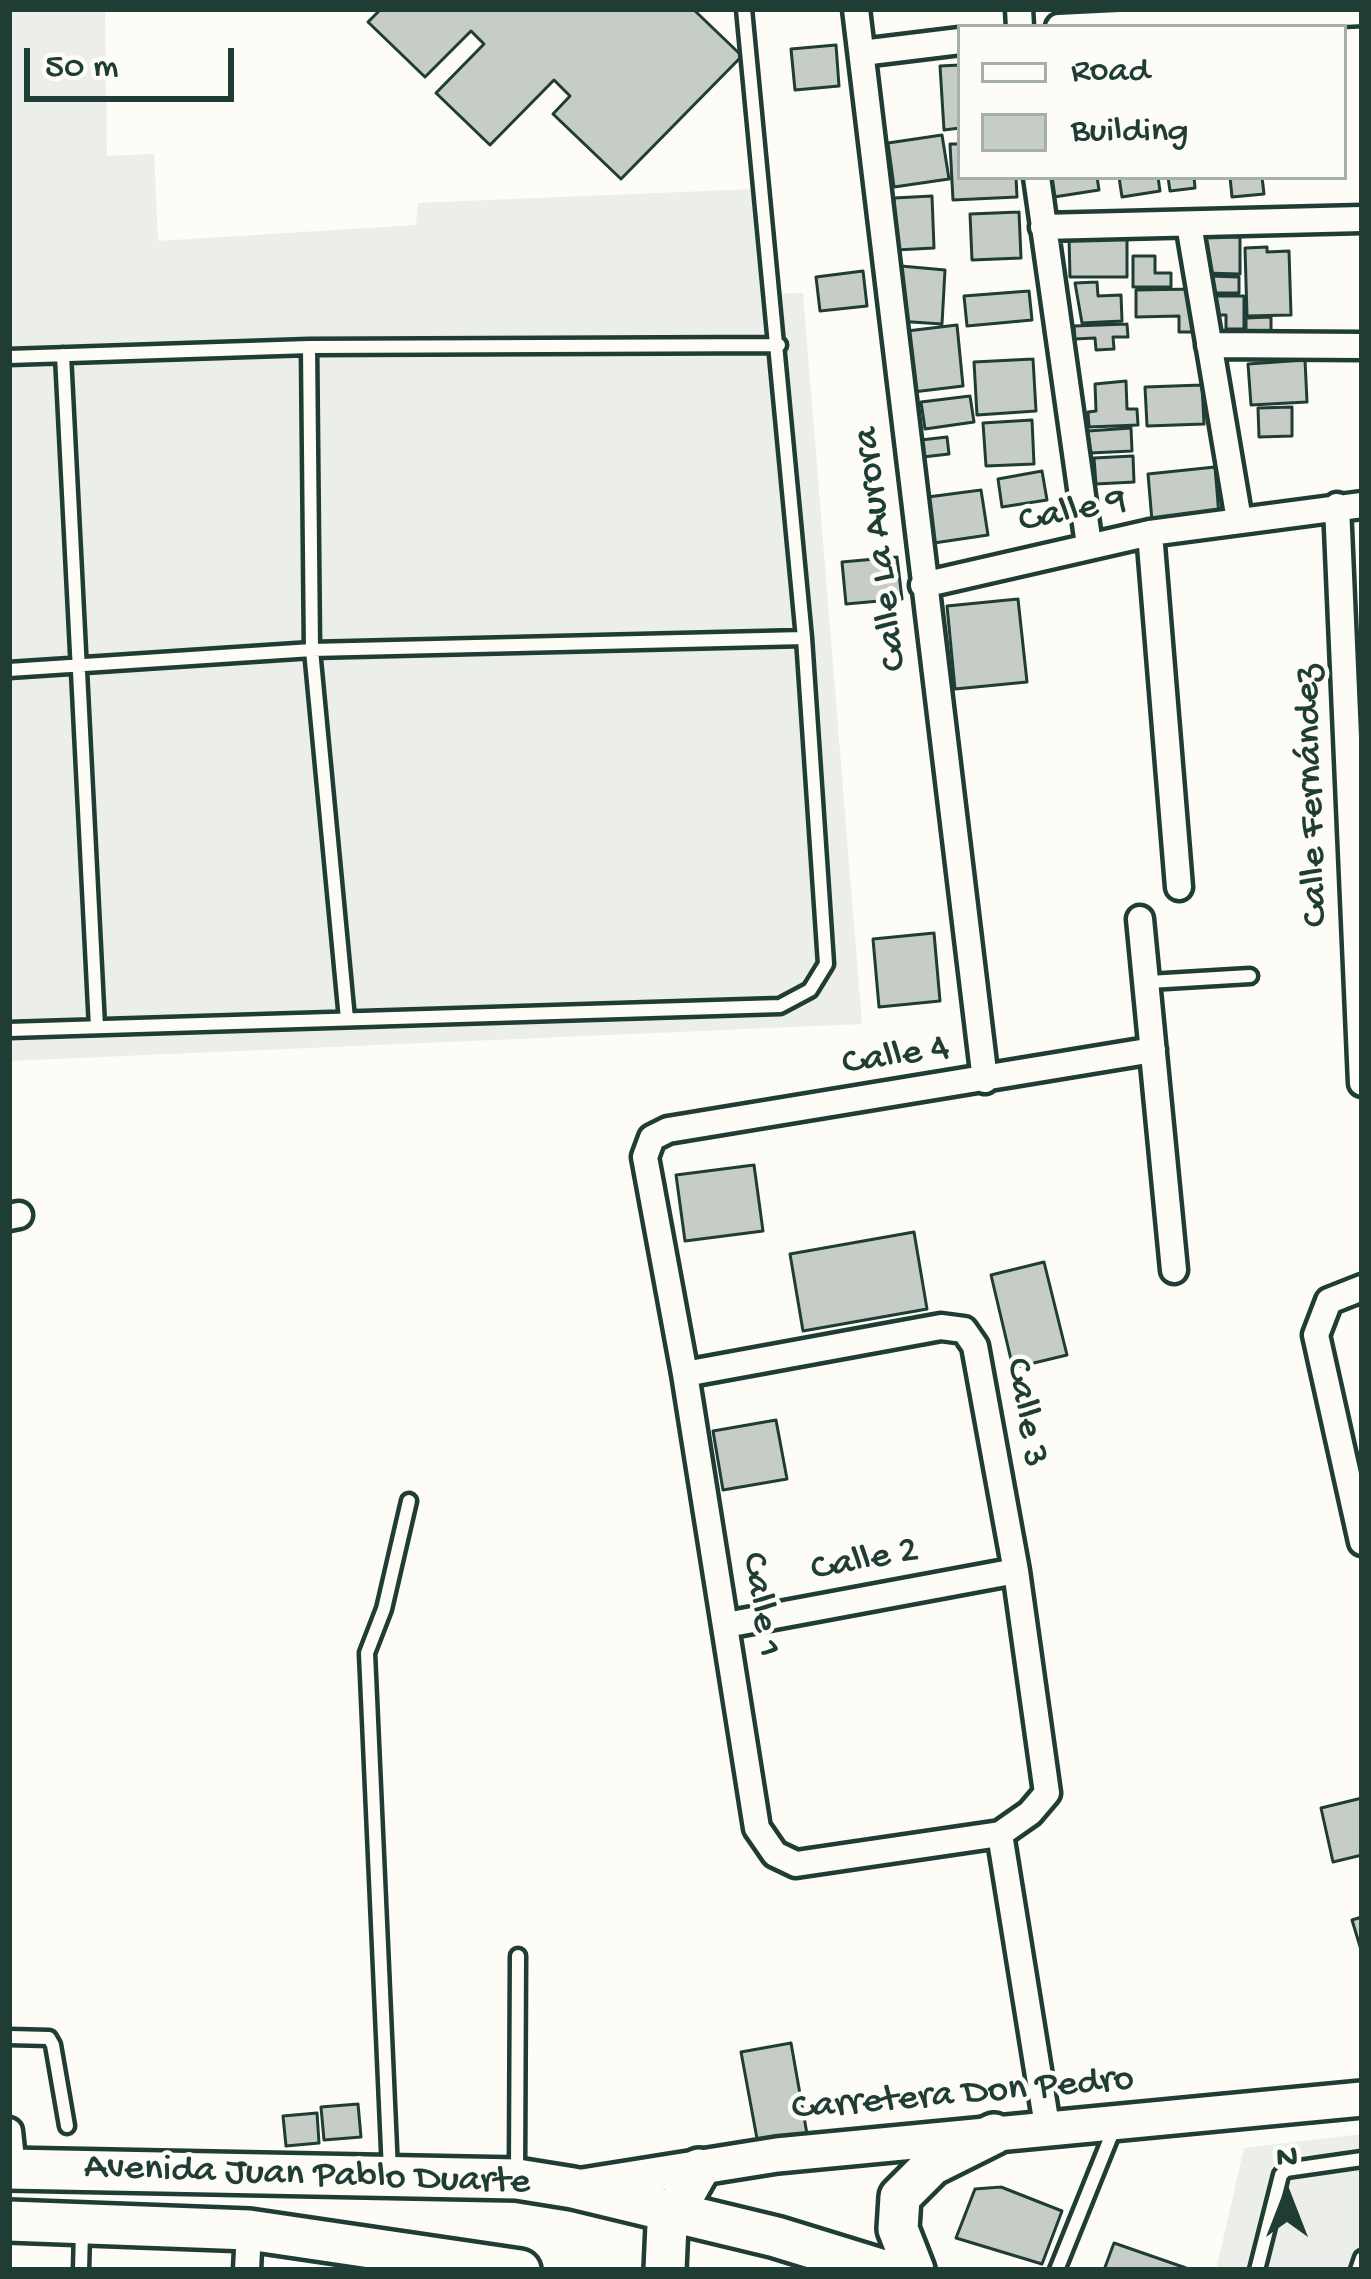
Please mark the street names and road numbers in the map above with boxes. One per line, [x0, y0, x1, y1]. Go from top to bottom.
street label: Calle La Aurora [845, 424, 921, 674]
street label: Calle 9 [1015, 479, 1131, 547]
street label: Calle Fernández [1286, 664, 1342, 928]
street label: Calle 4 [839, 1026, 953, 1090]
street label: Calle 3 [991, 1355, 1057, 1471]
street label: Calle 2 [807, 1529, 923, 1595]
street label: Calle 1 [728, 1549, 790, 1661]
street label: Carretera Don Pedro [790, 2058, 1136, 2134]
street label: Avenida Juan Pablo Duarte [83, 2146, 531, 2208]

